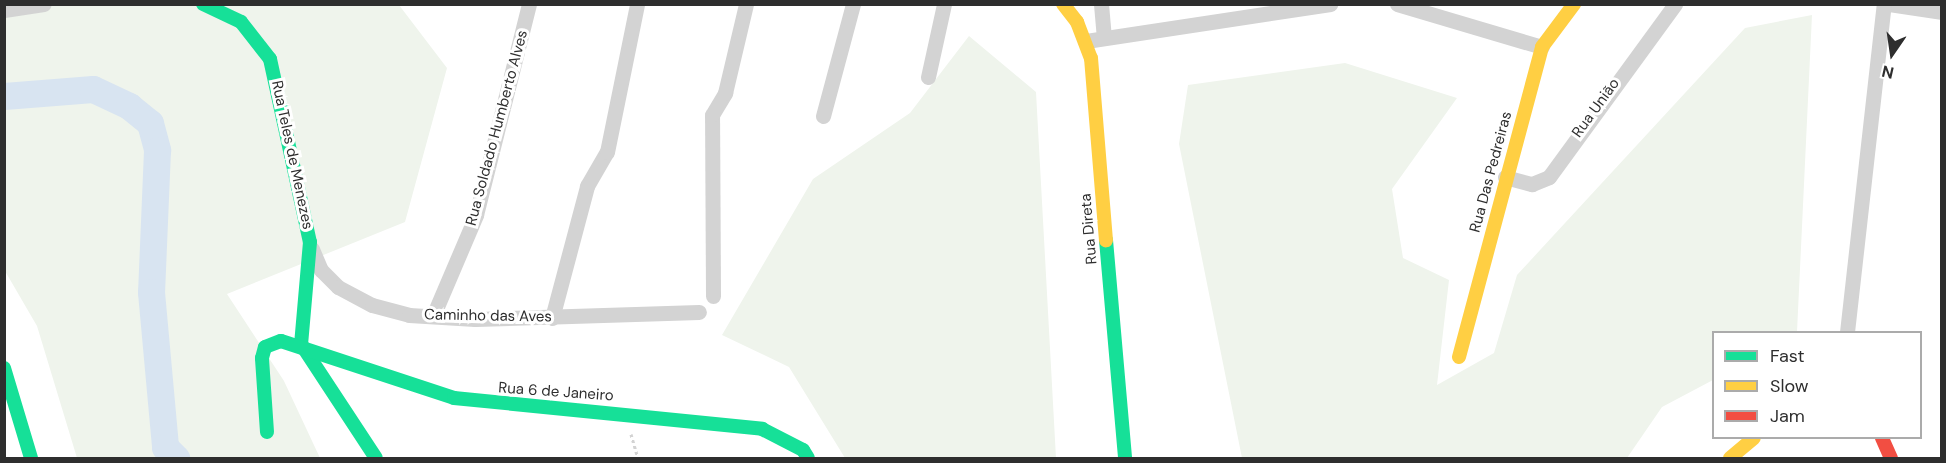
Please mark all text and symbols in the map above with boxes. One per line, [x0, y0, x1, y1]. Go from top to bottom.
north arrow [1862, 24, 1922, 84]
street label: Rua Soldado Humberto Alves [462, 28, 532, 228]
text: N [1880, 60, 1896, 84]
street label: Rua União [1569, 75, 1623, 141]
street label: Rua Teles de Menezes [267, 79, 317, 231]
street label: Rua Das Pedreiras [1466, 110, 1516, 234]
street label: Rua Direta [1077, 193, 1101, 265]
street label: Caminho das Aves [424, 306, 552, 326]
legend [1712, 331, 1922, 439]
text: Fast [1770, 344, 1805, 368]
text: Slow [1770, 374, 1809, 398]
street label: Rua 6 de Janeiro [498, 379, 614, 405]
text: Jam [1770, 404, 1805, 428]

